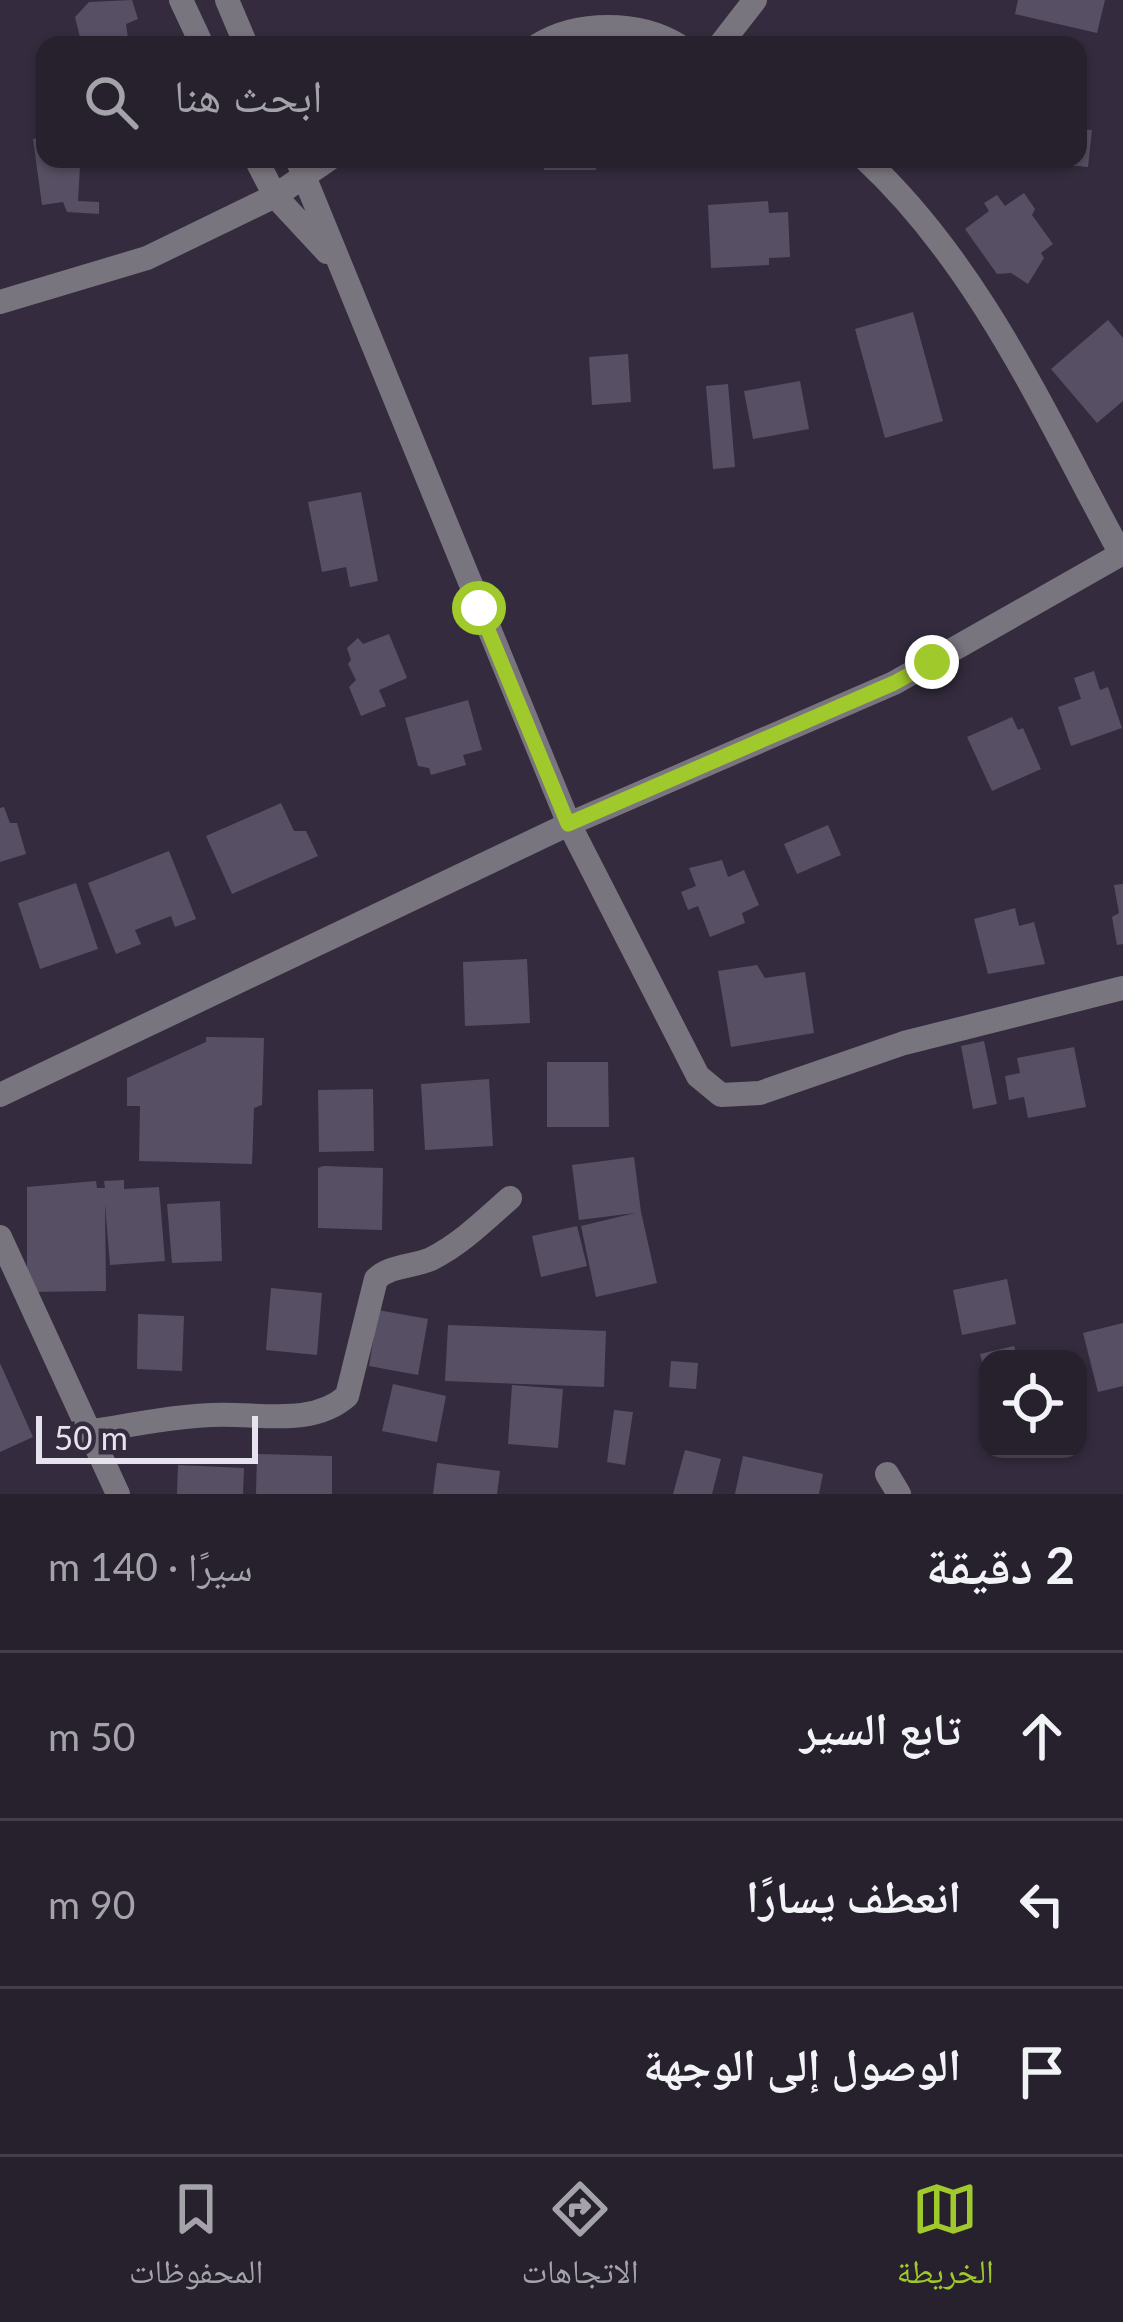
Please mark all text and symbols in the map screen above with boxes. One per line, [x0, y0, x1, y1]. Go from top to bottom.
search box [36, 36, 1087, 168]
text: ابحث هنا [174, 68, 323, 122]
icon: search [78, 69, 144, 135]
route start [452, 581, 506, 635]
route end [905, 635, 959, 689]
map controls [979, 1350, 1087, 1458]
button: locate [979, 1350, 1087, 1458]
scale bar [36, 1410, 258, 1463]
text: 50 m [54, 1417, 128, 1457]
text: 2 دقيقة [926, 1534, 1075, 1595]
text: سيرًا · 140 m [48, 1543, 253, 1589]
text: تابع السير [800, 1701, 961, 1755]
icon: ahead [1009, 1703, 1075, 1769]
text: 50 m [48, 1713, 135, 1759]
text: انعطف يسارًا [746, 1869, 961, 1923]
icon: left [1009, 1871, 1075, 1937]
text: 90 m [48, 1881, 135, 1927]
text: الوصول إلى الوجهة [643, 2037, 961, 2091]
icon: arrive [1009, 2039, 1075, 2105]
tab: المحفوظات [129, 2176, 263, 2304]
tab: الاتجاهات [521, 2176, 639, 2304]
tab: الخريطة [897, 2176, 994, 2304]

